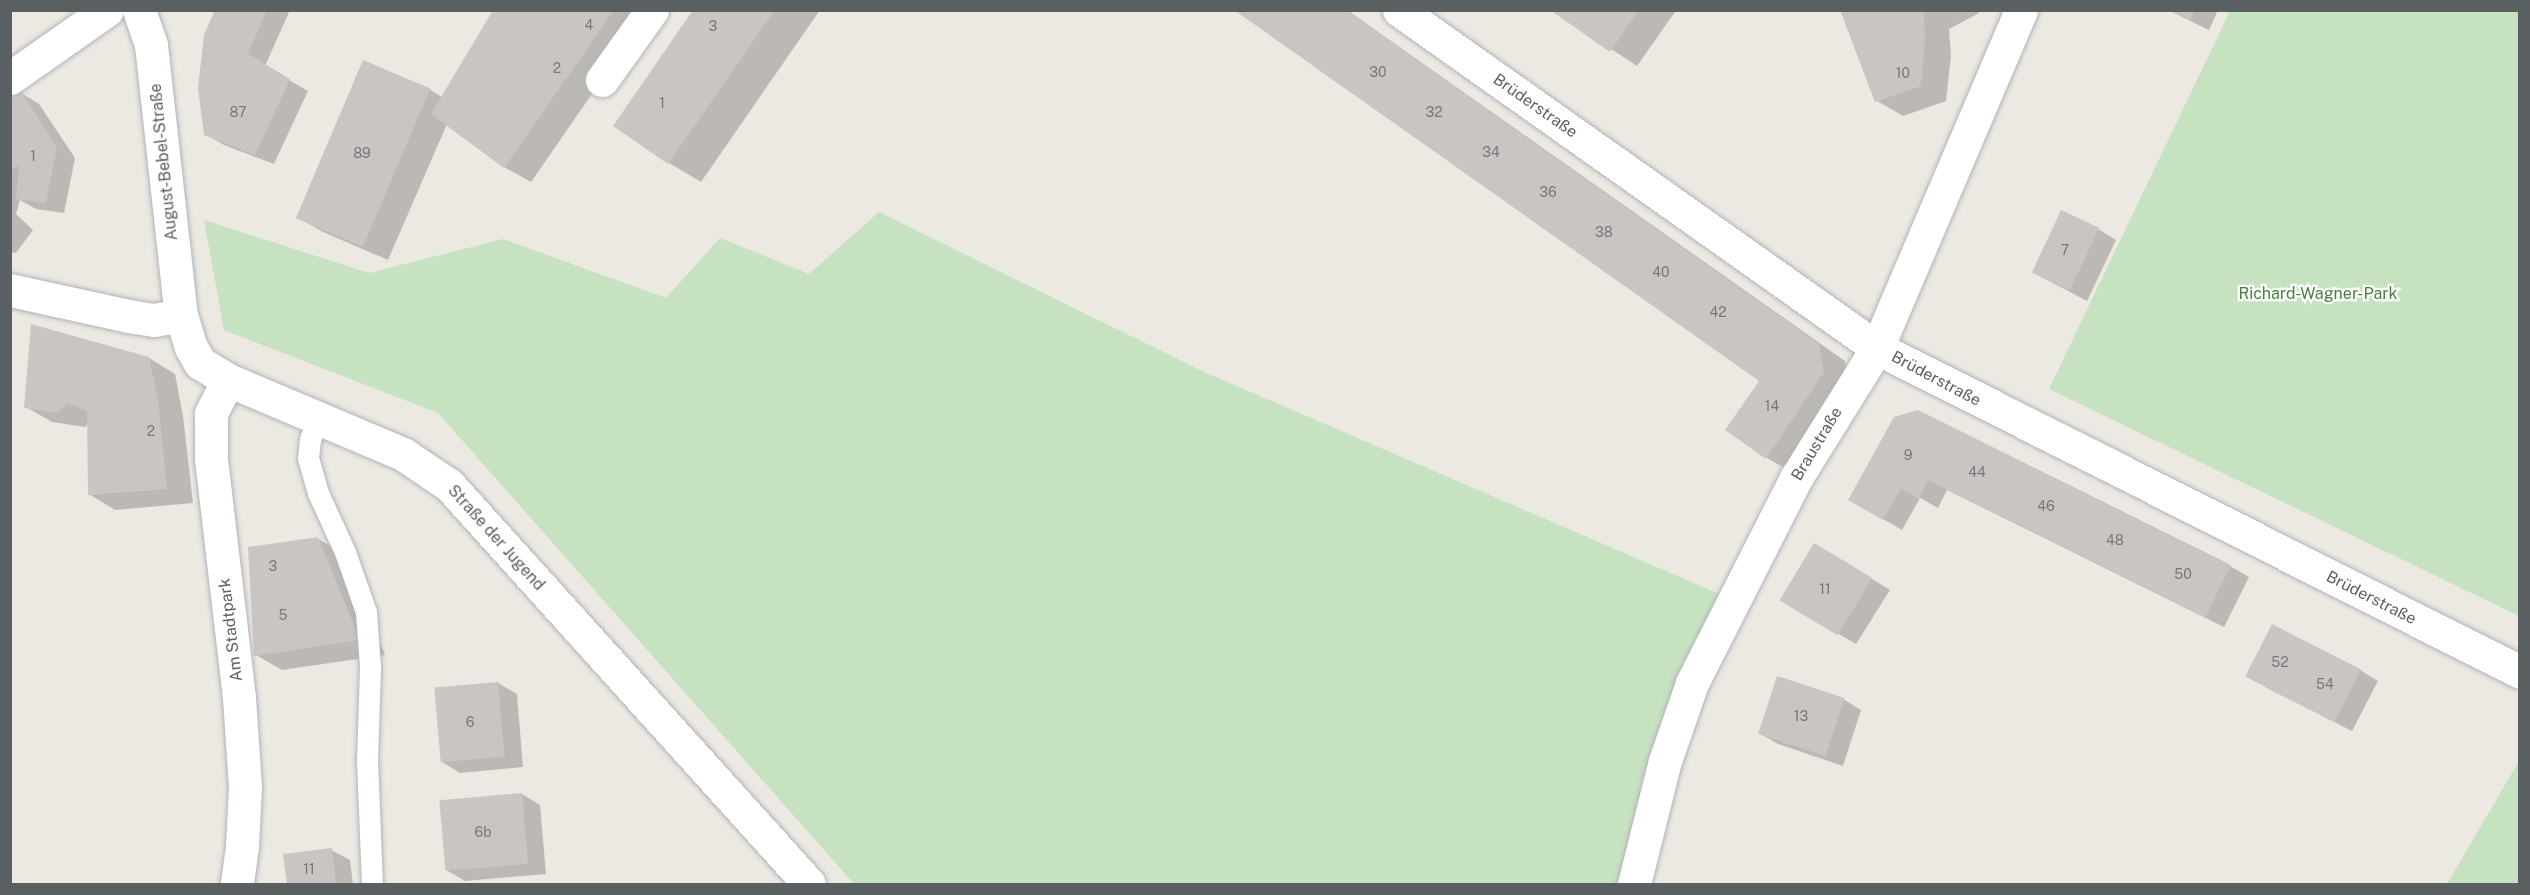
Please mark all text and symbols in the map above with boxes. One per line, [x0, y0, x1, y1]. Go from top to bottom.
house number: 4 [585, 17, 593, 33]
house number: 3 [709, 18, 717, 34]
house number: 2 [553, 60, 561, 76]
house number: 30 [1369, 64, 1387, 80]
house number: 10 [1896, 65, 1910, 81]
street label: Brüderstraße [1489, 70, 1581, 142]
street label: August-Bebel-Straße [146, 82, 182, 242]
house number: 1 [659, 95, 665, 111]
house number: 87 [229, 104, 247, 120]
house number: 32 [1425, 104, 1443, 120]
house number: 34 [1482, 144, 1500, 160]
house number: 89 [353, 145, 371, 161]
house number: 1 [30, 148, 36, 164]
house number: 36 [1539, 184, 1557, 200]
house number: 38 [1595, 224, 1613, 240]
house number: 7 [2061, 242, 2069, 258]
house number: 40 [1652, 264, 1670, 280]
park label: Richard-Wagner-Park [2238, 284, 2398, 304]
house number: 42 [1709, 304, 1727, 320]
street label: Brüderstraße [1888, 347, 1984, 411]
house number: 14 [1765, 398, 1779, 414]
street label: Braustraße [1788, 404, 1846, 484]
house number: 2 [147, 423, 155, 439]
house number: 9 [1904, 447, 1912, 463]
house number: 44 [1968, 464, 1986, 480]
street label: Straße der Jugend [444, 481, 548, 595]
house number: 46 [2037, 498, 2055, 514]
house number: 48 [2106, 532, 2124, 548]
house number: 3 [269, 558, 277, 574]
house number: 50 [2174, 566, 2192, 582]
street label: Brüderstraße [2323, 567, 2419, 629]
street label: Am Stadtpark [215, 577, 247, 683]
house number: 11 [1819, 581, 1831, 597]
house number: 5 [279, 607, 287, 623]
house number: 52 [2271, 654, 2289, 670]
house number: 54 [2316, 676, 2334, 692]
house number: 13 [1794, 708, 1808, 724]
house number: 6 [466, 714, 474, 730]
house number: 6b [474, 824, 492, 840]
house number: 11 [303, 861, 315, 877]

